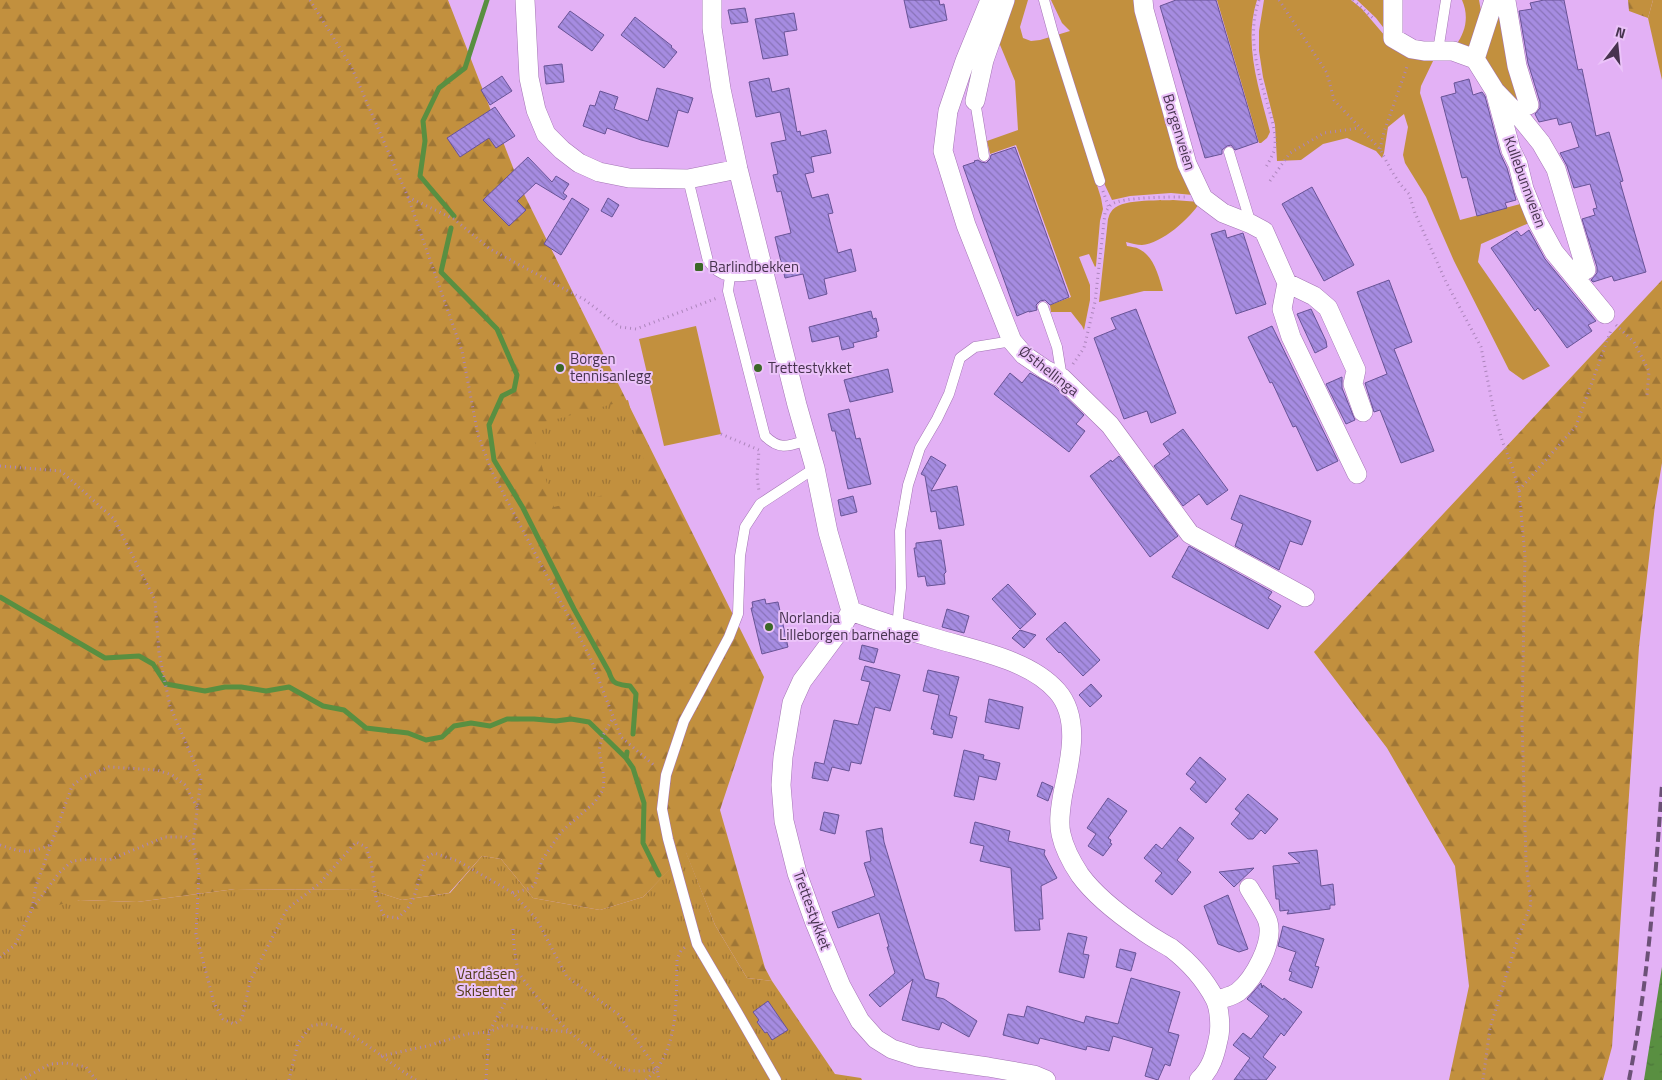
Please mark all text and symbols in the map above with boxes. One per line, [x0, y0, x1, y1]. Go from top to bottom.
north arrow [1592, 20, 1642, 70]
text: N [1613, 21, 1628, 43]
street label: Borgenveien [1157, 91, 1202, 173]
street label: Kullebunnveien [1498, 133, 1553, 231]
place label: Barlindbekken [709, 255, 799, 278]
marker: Barlindbekken [693, 261, 705, 273]
street label: Østhellinga [1014, 340, 1085, 402]
place label: Borgen tennisanlegg [570, 347, 652, 387]
place label: Trettestykket [768, 356, 852, 379]
marker: Borgen tennisanlegg [554, 362, 566, 374]
marker: Trettestykket [752, 362, 764, 374]
place label: Norlandia Lilleborgen barnehage [779, 606, 919, 646]
marker: Norlandia Lilleborgen barnehage [763, 621, 775, 633]
street label: Trettestykket [787, 867, 838, 954]
park label: Vardåsen Skisenter [456, 962, 516, 1002]

